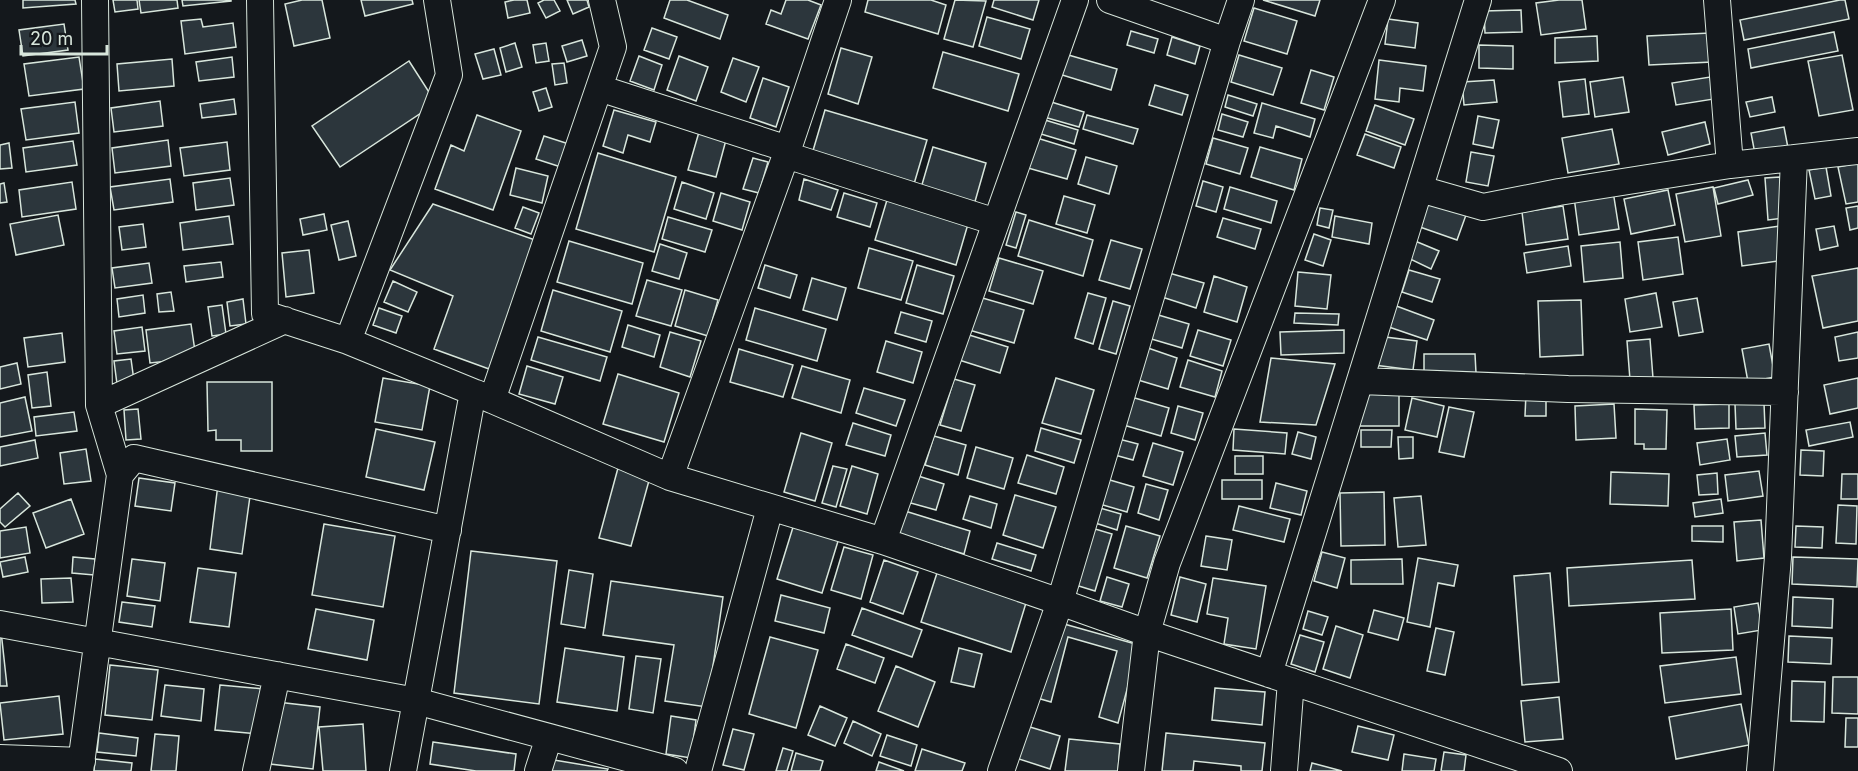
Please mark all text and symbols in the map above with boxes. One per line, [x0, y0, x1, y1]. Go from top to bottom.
scale bar [21, 18, 106, 56]
text: 20 m [30, 28, 73, 49]

